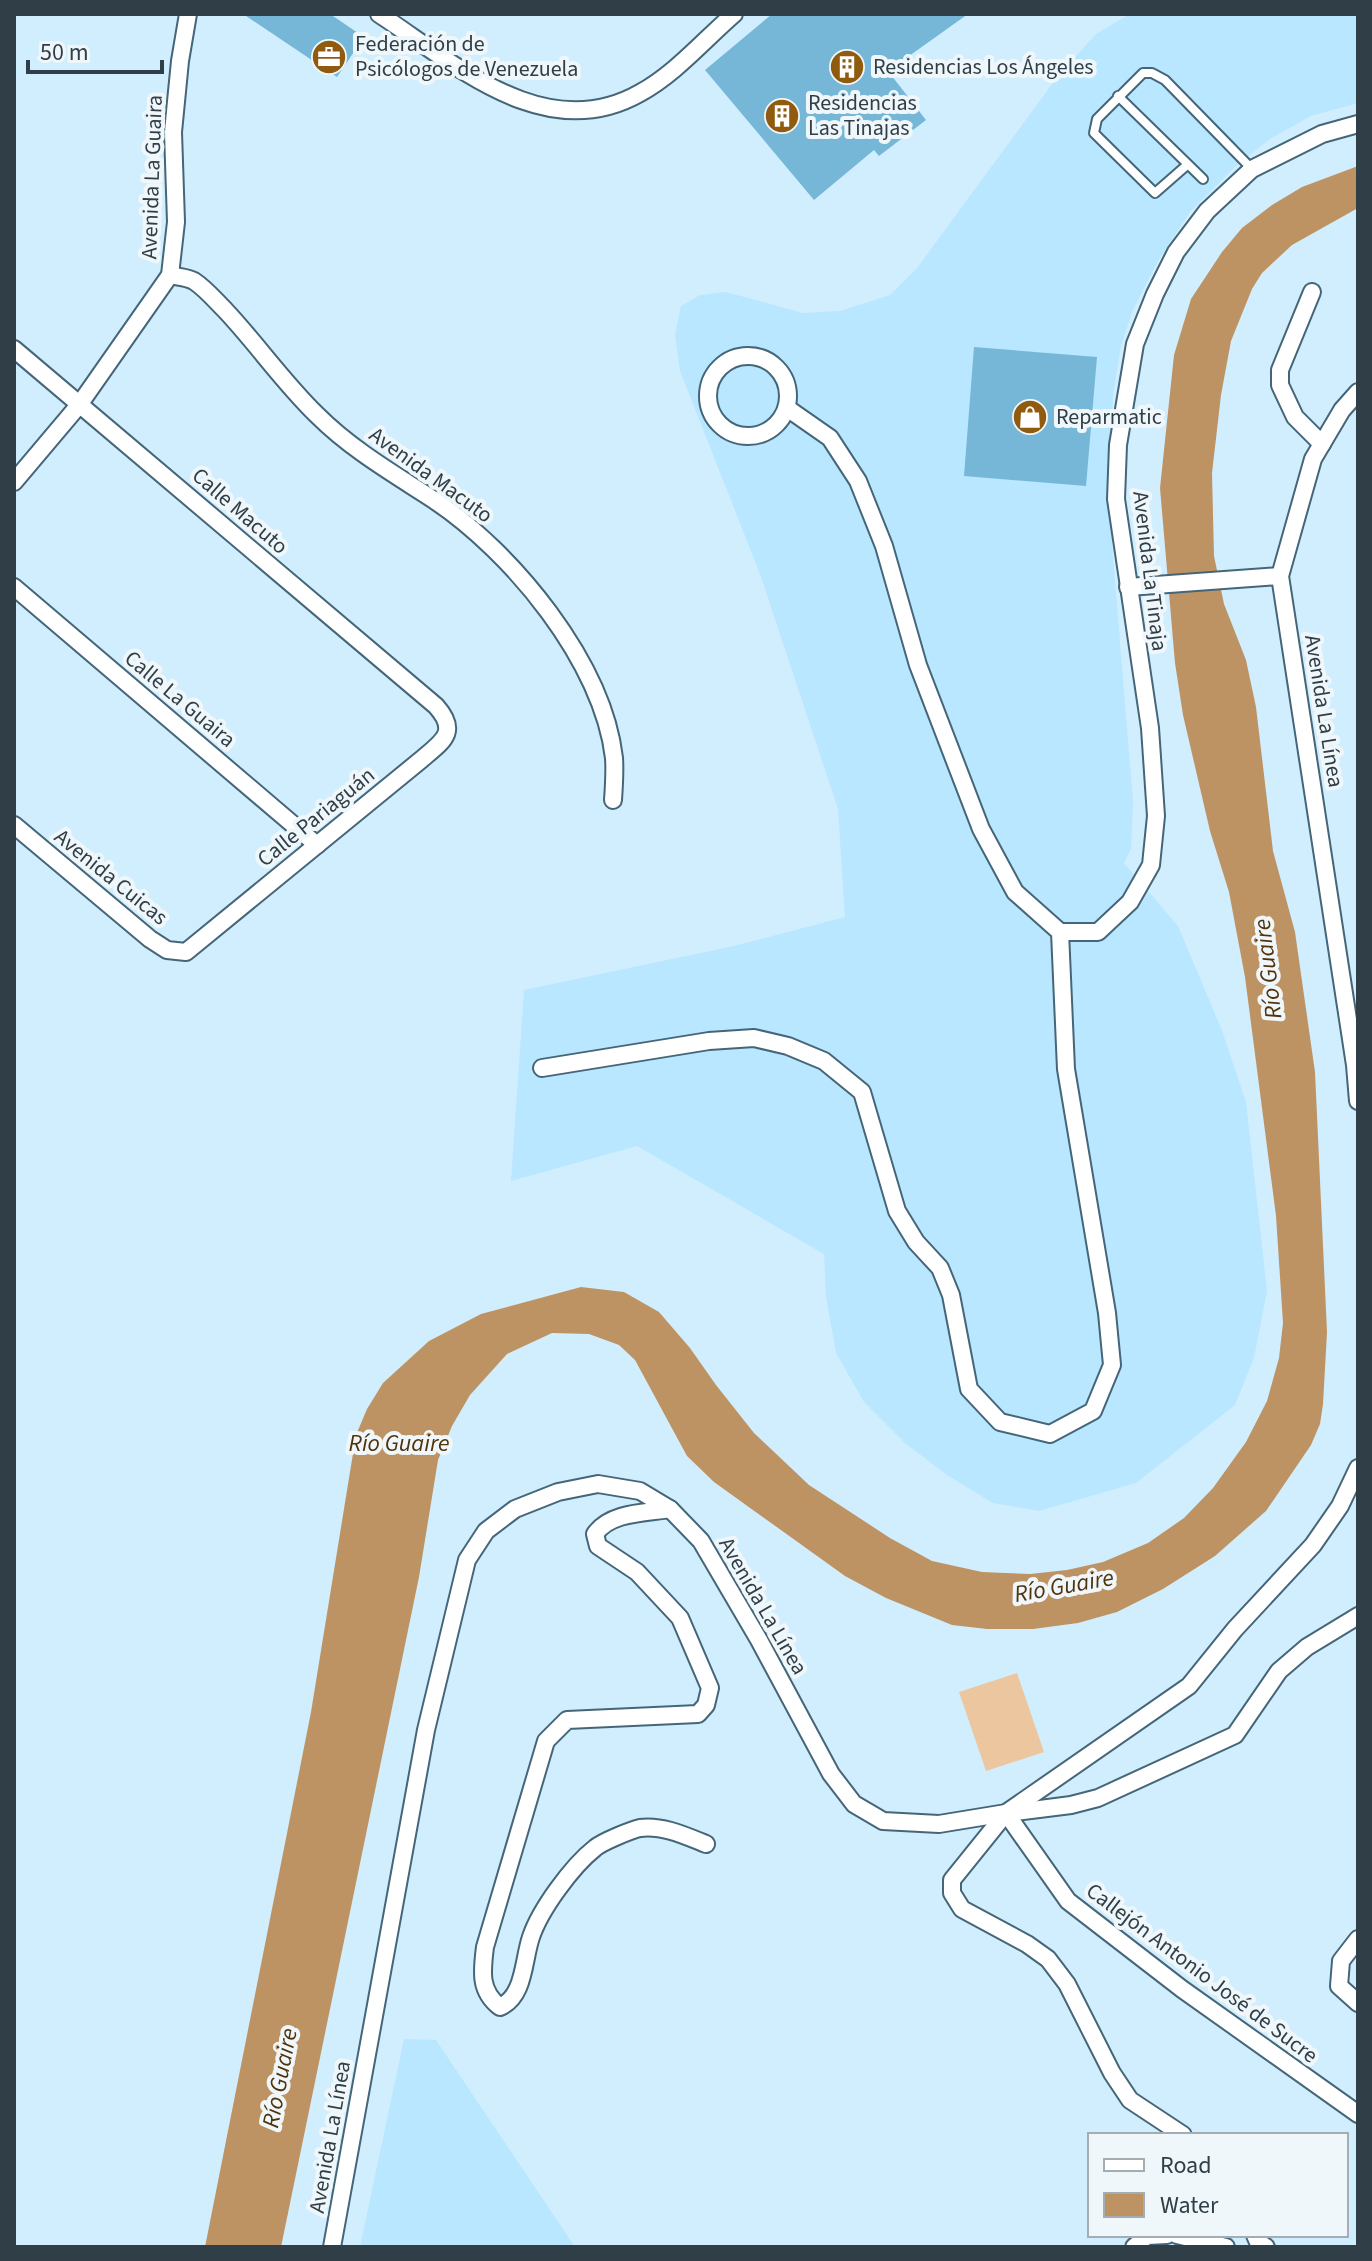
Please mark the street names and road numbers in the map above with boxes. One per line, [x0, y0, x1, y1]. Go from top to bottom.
street label: Avenida La Guaira [133, 94, 171, 260]
street label: Avenida Macuto [362, 419, 500, 531]
street label: Calle Macuto [185, 460, 295, 562]
street label: Avenida La Tinaja [1124, 489, 1176, 653]
street label: Avenida La Línea [1296, 632, 1352, 790]
street label: Calle La Guaira [117, 643, 243, 755]
street label: Calle Pariaguán [250, 760, 382, 874]
street label: Avenida Cuicas [47, 821, 175, 933]
street label: Avenida La Línea [711, 1531, 815, 1681]
street label: Callejón Antonio José de Sucre [1079, 1875, 1325, 2071]
street label: Avenida La Línea [301, 2058, 359, 2216]

